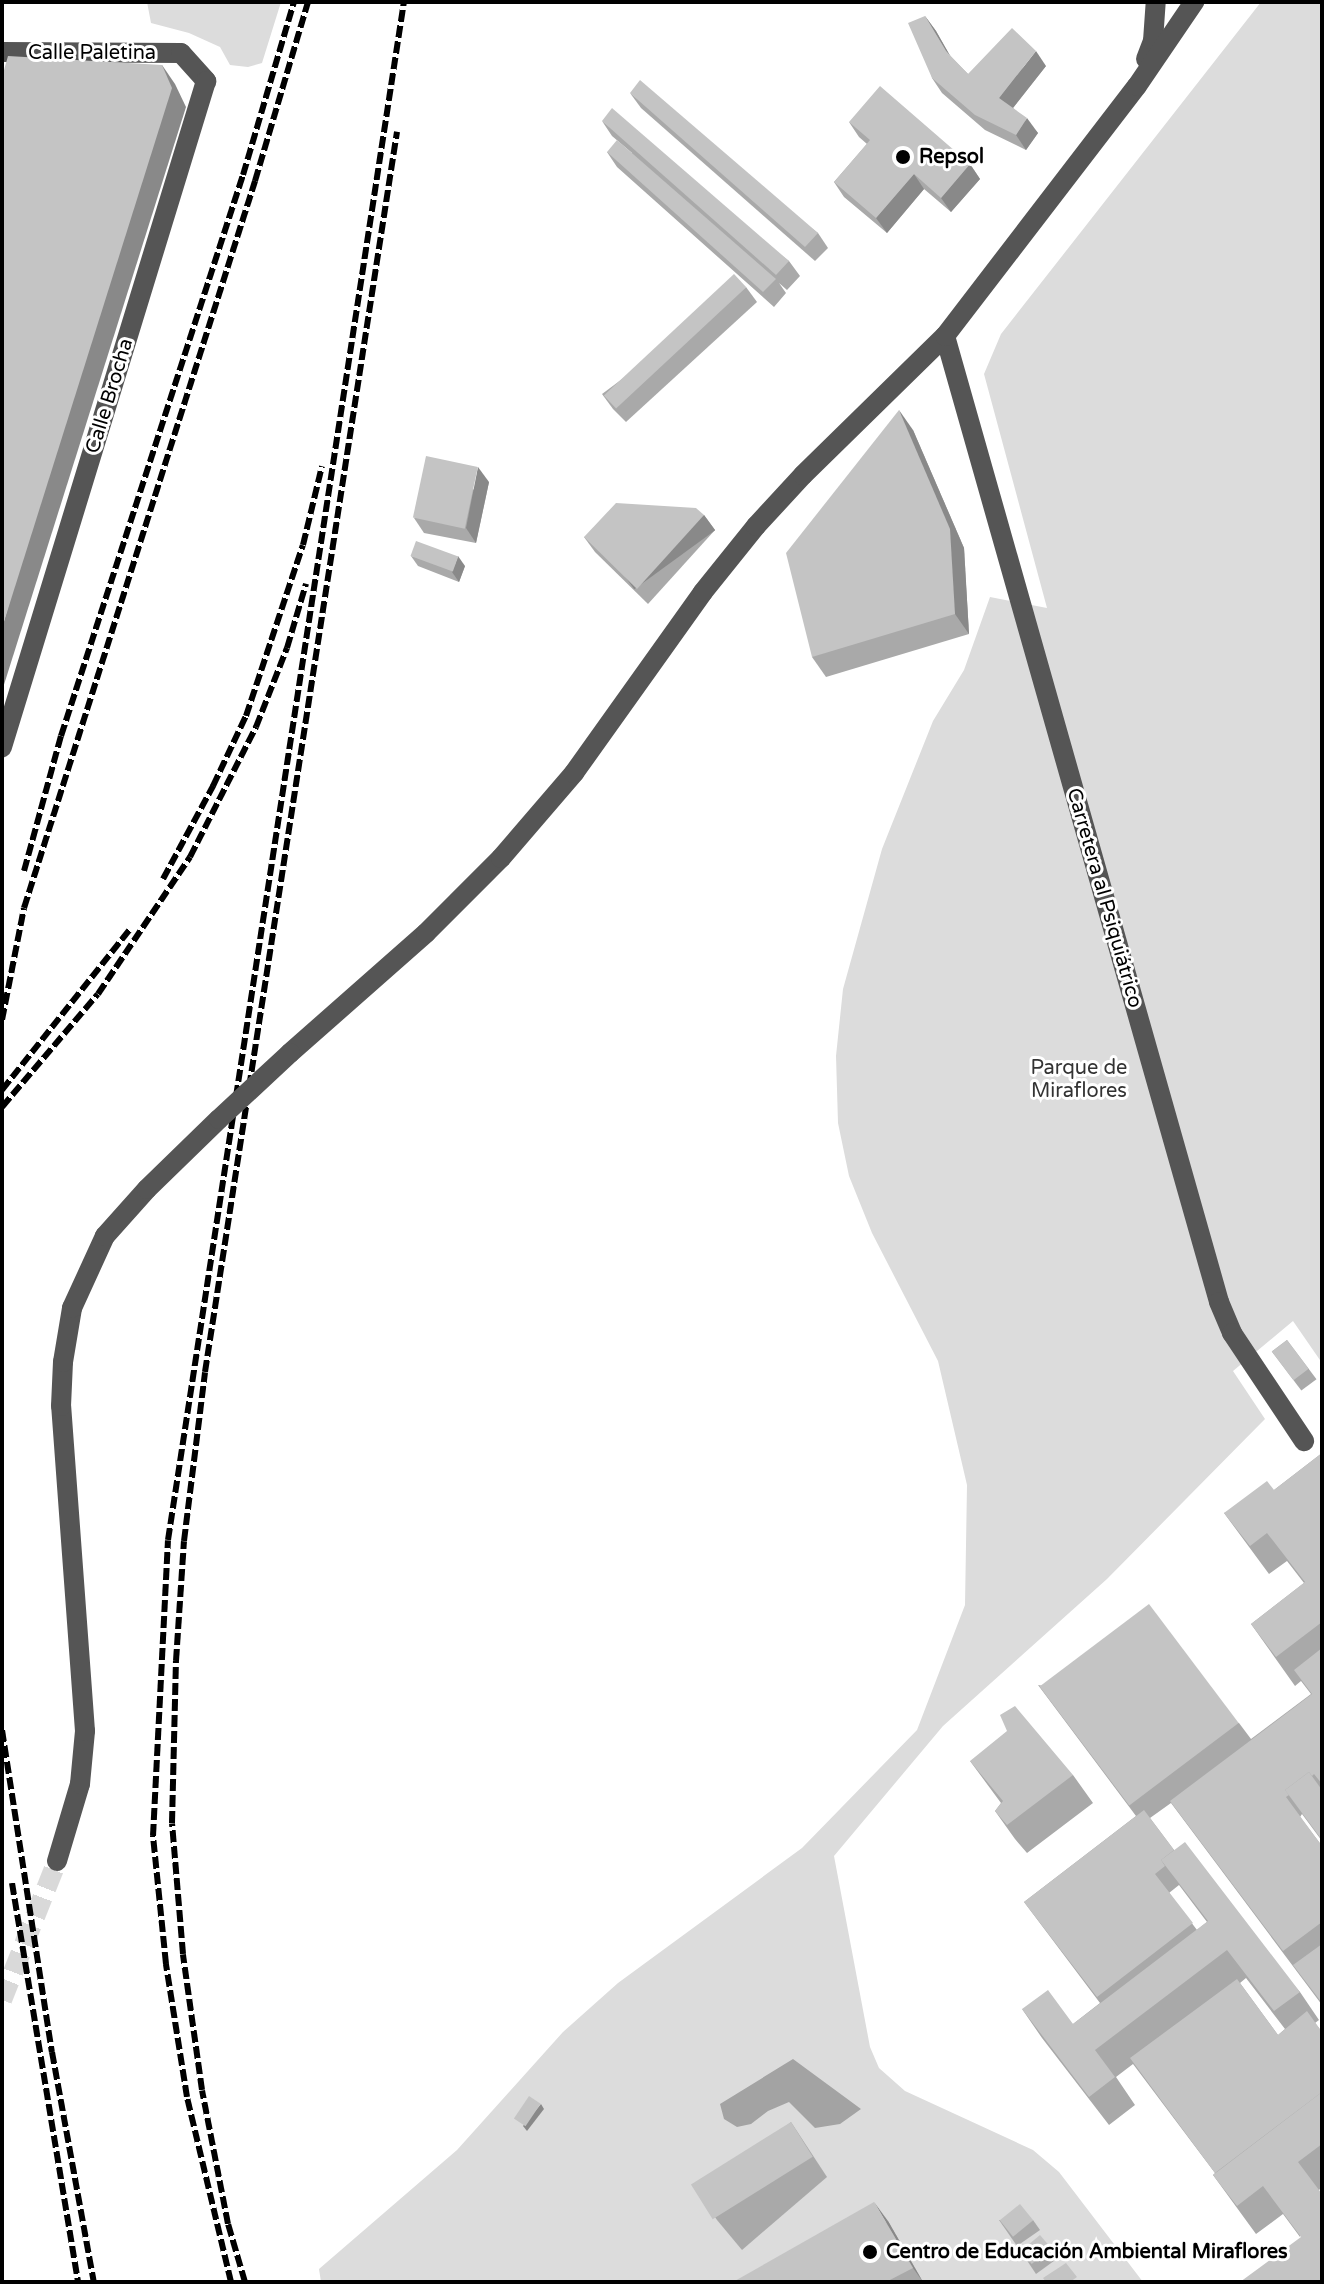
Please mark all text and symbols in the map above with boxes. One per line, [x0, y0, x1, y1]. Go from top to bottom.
street label: Calle Paletina [28, 41, 156, 65]
place label: Repsol [919, 145, 984, 169]
marker: Repsol [894, 148, 912, 166]
street label: Calle Brocha [81, 336, 139, 456]
street label: Carretera al Psiquiátrico [1061, 785, 1147, 1011]
park label: Parque de Miraflores [1031, 1056, 1127, 1103]
place label: Centro de Educación Ambiental Miraflores [886, 2240, 1288, 2264]
marker: Centro de Educación Ambiental Miraflores [861, 2243, 879, 2261]

